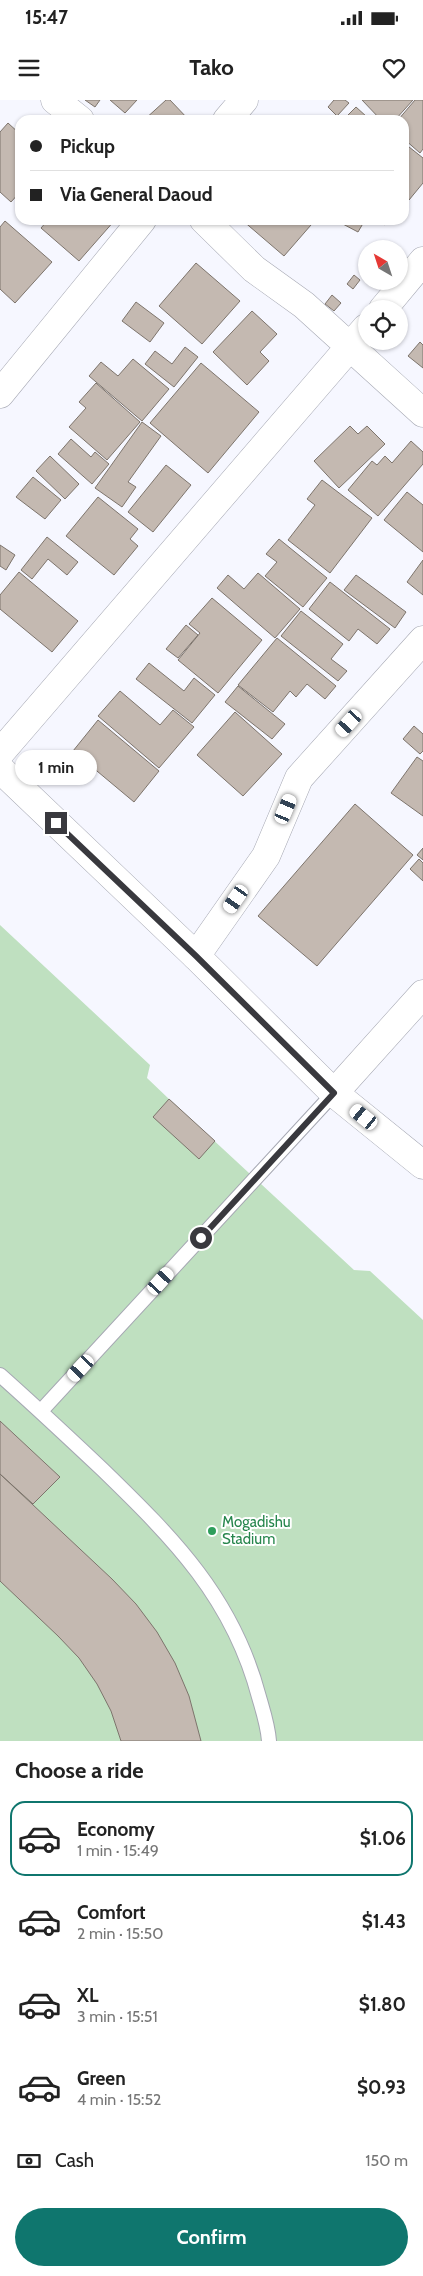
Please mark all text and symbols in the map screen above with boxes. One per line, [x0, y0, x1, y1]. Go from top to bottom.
text: 15:47 [25, 6, 68, 29]
icon: menu [15, 54, 43, 82]
text: Tako [189, 54, 234, 81]
icon: heart [380, 54, 408, 82]
text: Pickup [60, 135, 115, 158]
text: Via General Daoud [60, 183, 213, 206]
north arrow [358, 240, 408, 290]
map controls [358, 240, 408, 350]
button: locate [358, 300, 408, 350]
car [333, 707, 364, 739]
callout: 1 min [15, 750, 97, 786]
text: 1 min [38, 758, 74, 777]
car [273, 792, 298, 826]
route end [45, 812, 67, 834]
car [221, 882, 250, 916]
car [347, 1102, 380, 1132]
route start [190, 1227, 212, 1249]
car [145, 1265, 176, 1297]
car [65, 1352, 96, 1384]
place label: Mogadishu Stadium [222, 1513, 291, 1548]
marker: Mogadishu Stadium [206, 1525, 218, 1537]
text: Choose a ride [15, 1757, 144, 1784]
icon: car [17, 1816, 62, 1861]
text: Economy [77, 1818, 155, 1841]
text: $1.06 [360, 1827, 406, 1850]
text: 1 min · 15:49 [77, 1841, 159, 1860]
icon: car [17, 1899, 62, 1944]
text: Comfort [77, 1901, 146, 1924]
text: $1.43 [362, 1910, 406, 1933]
text: 2 min · 15:50 [77, 1924, 163, 1943]
icon: car [17, 1982, 62, 2027]
text: XL [77, 1984, 98, 2007]
text: $1.80 [359, 1993, 406, 2016]
text: 3 min · 15:51 [77, 2007, 158, 2026]
icon: car [17, 2065, 62, 2110]
text: Green [77, 2067, 126, 2090]
text: $0.93 [357, 2076, 406, 2099]
text: 4 min · 15:52 [77, 2090, 161, 2109]
icon: cash [15, 2147, 43, 2175]
text: Cash [55, 2149, 94, 2172]
text: 150 m [365, 2151, 408, 2170]
button: Confirm [15, 2208, 408, 2266]

